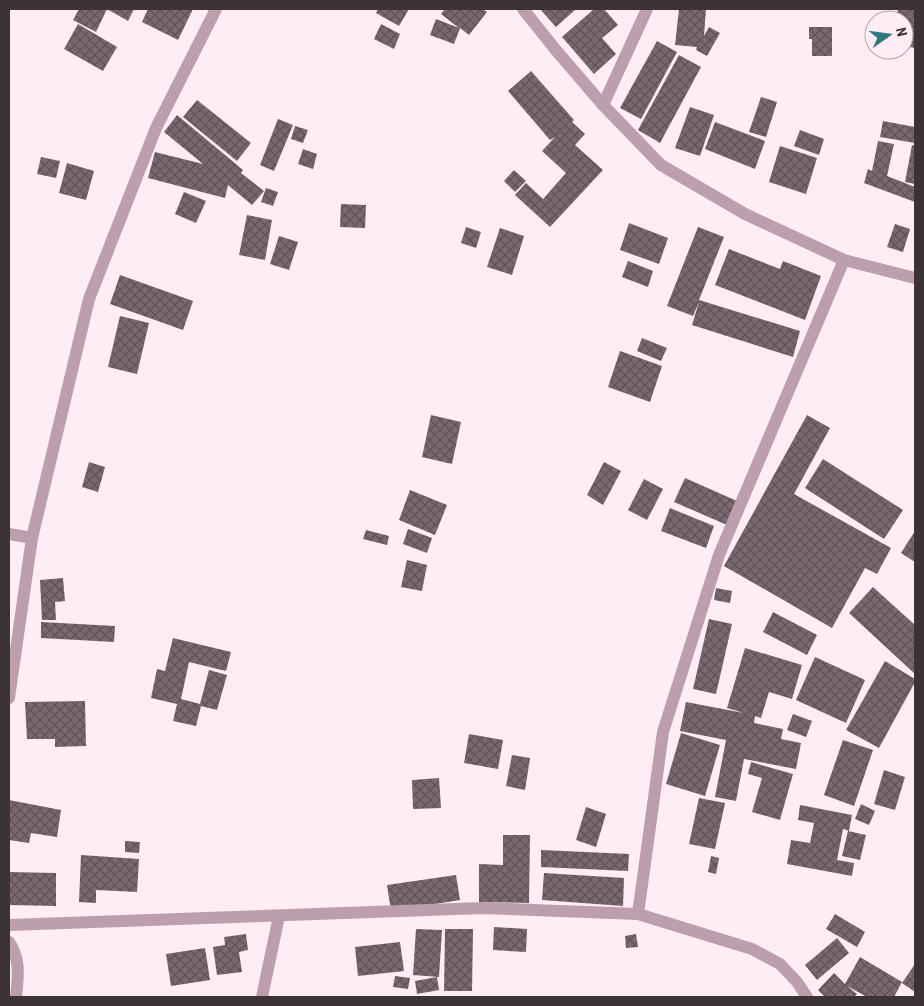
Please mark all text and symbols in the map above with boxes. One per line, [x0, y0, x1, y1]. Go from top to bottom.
north arrow [864, 10, 914, 60]
text: N [893, 26, 910, 38]

